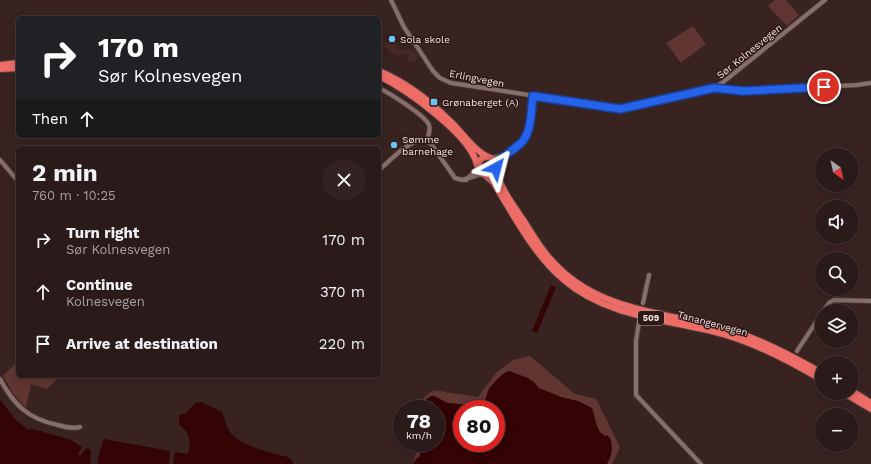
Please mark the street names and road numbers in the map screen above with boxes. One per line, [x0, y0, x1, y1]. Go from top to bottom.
street label: Sør Kolnesvegen [715, 22, 784, 81]
street label: Erlingvegen [448, 68, 505, 89]
street label: Tanangervegen [677, 309, 749, 338]
road number: 509 [638, 311, 664, 325]

